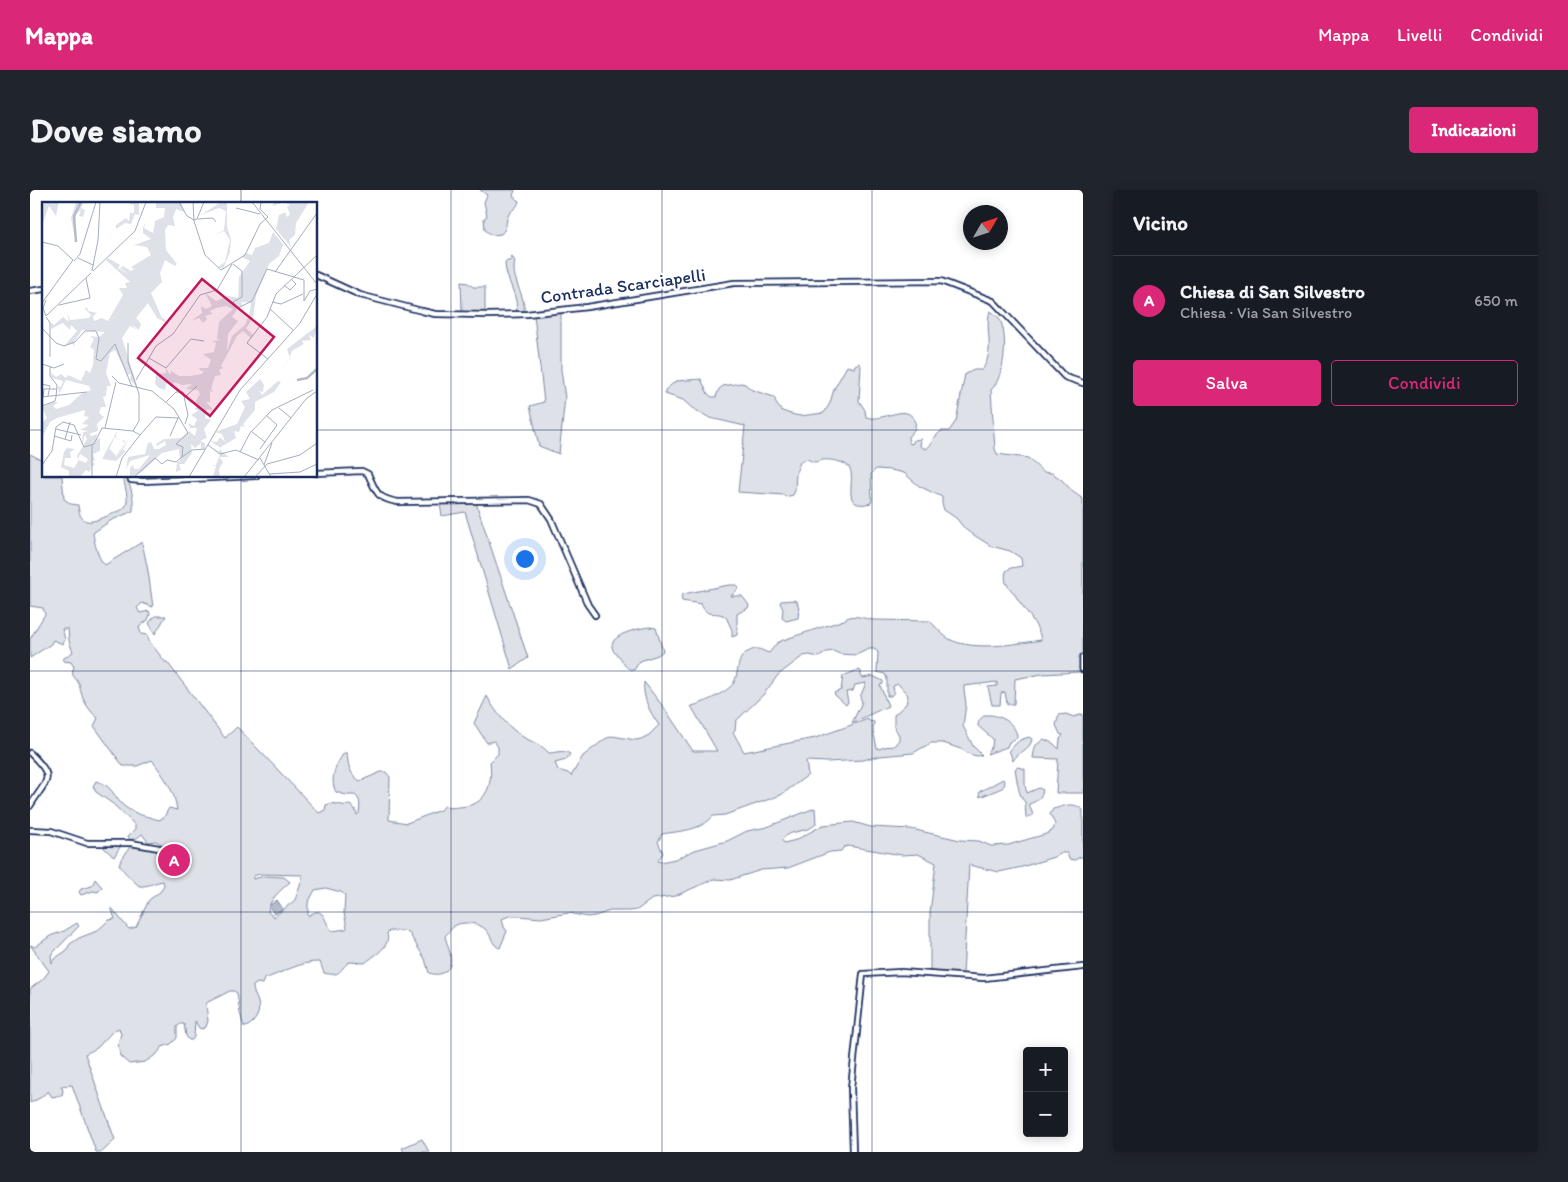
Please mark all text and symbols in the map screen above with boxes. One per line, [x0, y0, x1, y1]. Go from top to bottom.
text: Mappa [25, 21, 93, 50]
text: Mappa [1318, 24, 1369, 46]
text: Livelli [1397, 24, 1442, 46]
text: Condividi [1470, 24, 1543, 46]
button: Indicazioni [1409, 107, 1538, 153]
text: Dove siamo [30, 109, 202, 151]
inset map [42, 202, 318, 478]
north arrow [963, 205, 1008, 250]
text: Vicino [1133, 210, 1188, 235]
street label: Contrada Scarciapelli [539, 264, 707, 308]
text: Chiesa di San Silvestro [1180, 280, 1365, 303]
text: A [1144, 291, 1154, 310]
text: 650 m [1474, 291, 1518, 310]
text: Chiesa · Via San Silvestro [1180, 303, 1352, 322]
button: Salva [1133, 360, 1321, 406]
button: Condividi [1331, 360, 1518, 406]
your location [512, 546, 538, 572]
pin: A [158, 841, 190, 879]
map controls [1023, 1047, 1068, 1137]
button: + [1023, 1047, 1068, 1092]
button: − [1023, 1092, 1068, 1137]

